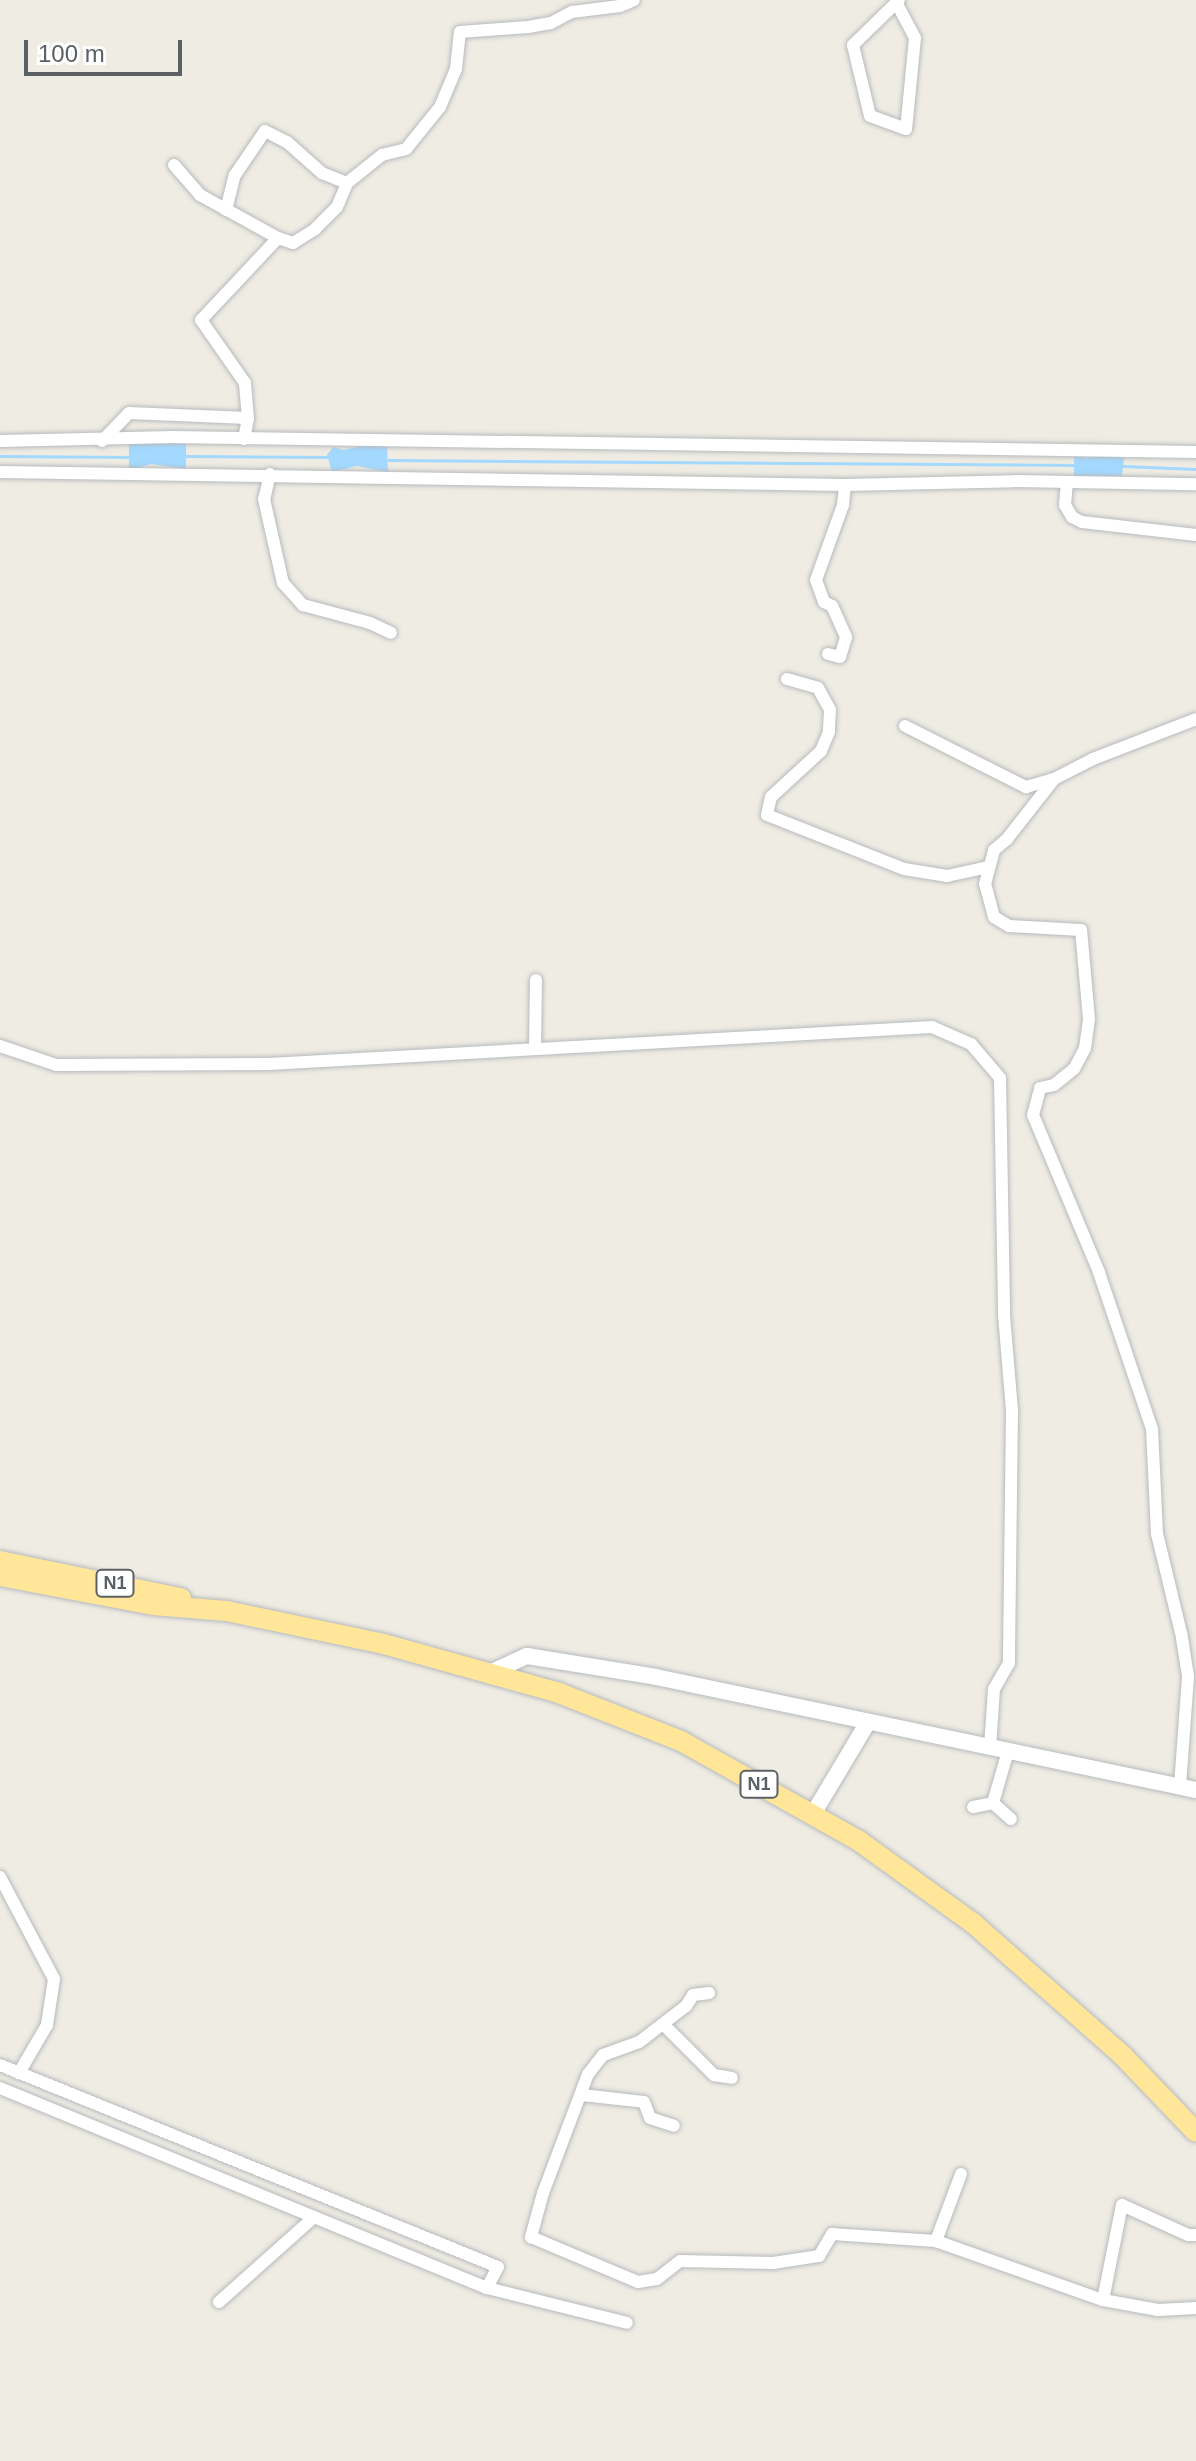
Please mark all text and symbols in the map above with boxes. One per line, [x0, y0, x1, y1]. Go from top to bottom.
scale bar [28, 24, 186, 74]
text: 100 m [38, 40, 105, 67]
road number: N1 [95, 1569, 135, 1597]
road number: N1 [739, 1770, 779, 1798]

